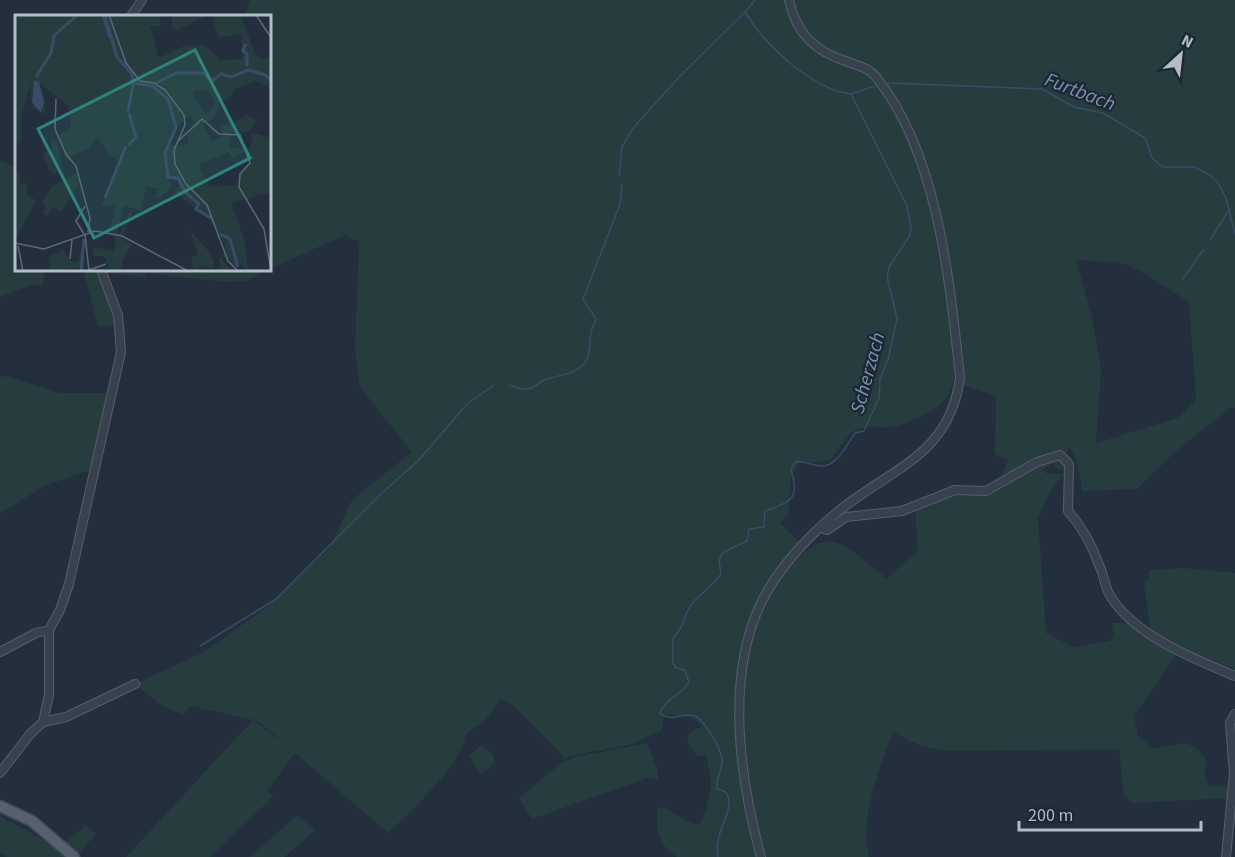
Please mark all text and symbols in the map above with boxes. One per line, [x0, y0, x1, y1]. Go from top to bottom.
inset map [15, 15, 272, 272]
north arrow [1151, 24, 1211, 84]
text: N [1178, 29, 1197, 54]
water label: Furtbach [1041, 66, 1119, 118]
water label: Scherzach [844, 329, 892, 417]
scale bar [1019, 794, 1200, 832]
text: 200 m [1028, 803, 1073, 828]

